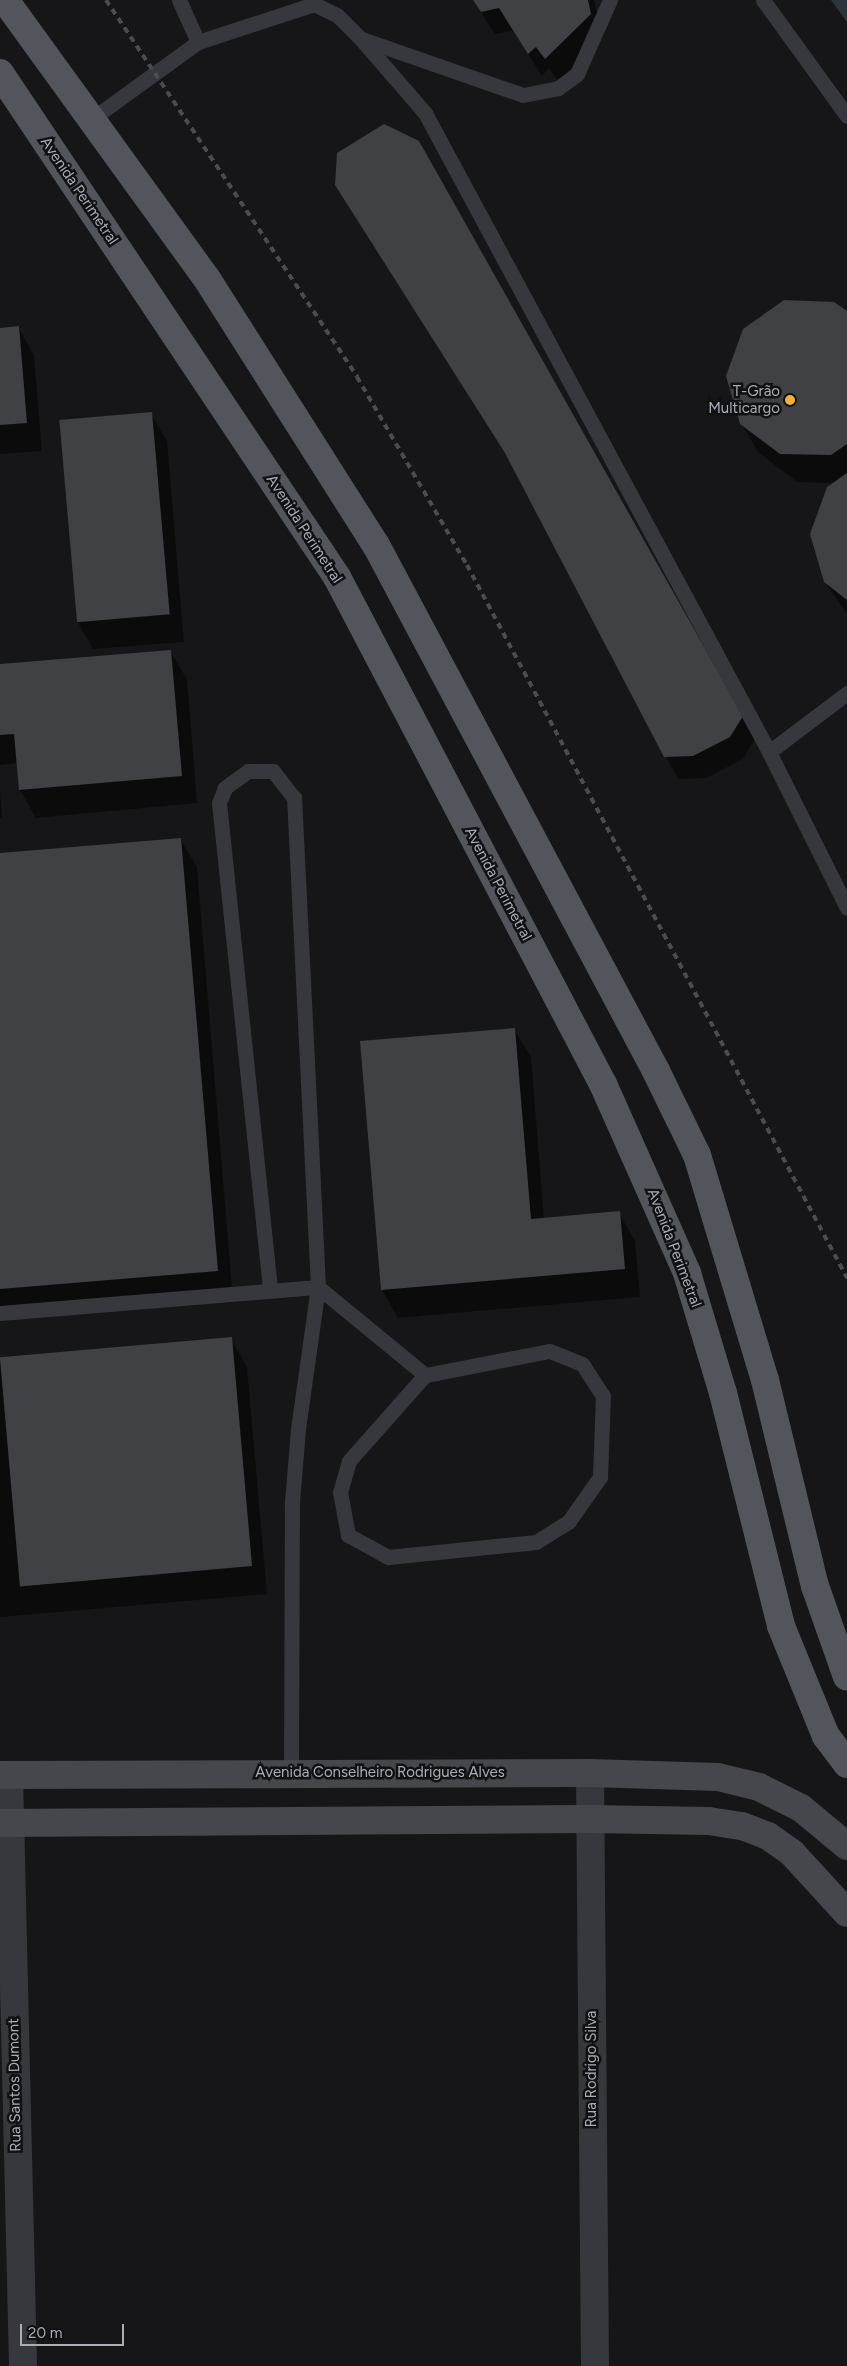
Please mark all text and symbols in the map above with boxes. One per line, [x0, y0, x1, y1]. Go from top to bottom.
street label: Avenida Perimetral [36, 134, 122, 248]
place label: T-Grão Multicargo [708, 382, 780, 417]
marker: T-Grão Multicargo [784, 394, 796, 406]
street label: Avenida Perimetral [262, 471, 346, 587]
street label: Avenida Perimetral [461, 824, 535, 944]
street label: Avenida Perimetral [643, 1186, 705, 1310]
street label: Avenida Conselheiro Rodrigues Alves [255, 1764, 505, 1782]
street label: Rua Rodrigo Silva [583, 2010, 601, 2128]
street label: Rua Santos Dumont [5, 2018, 25, 2152]
scale bar [22, 2314, 126, 2346]
text: 20 m [28, 2324, 62, 2342]

